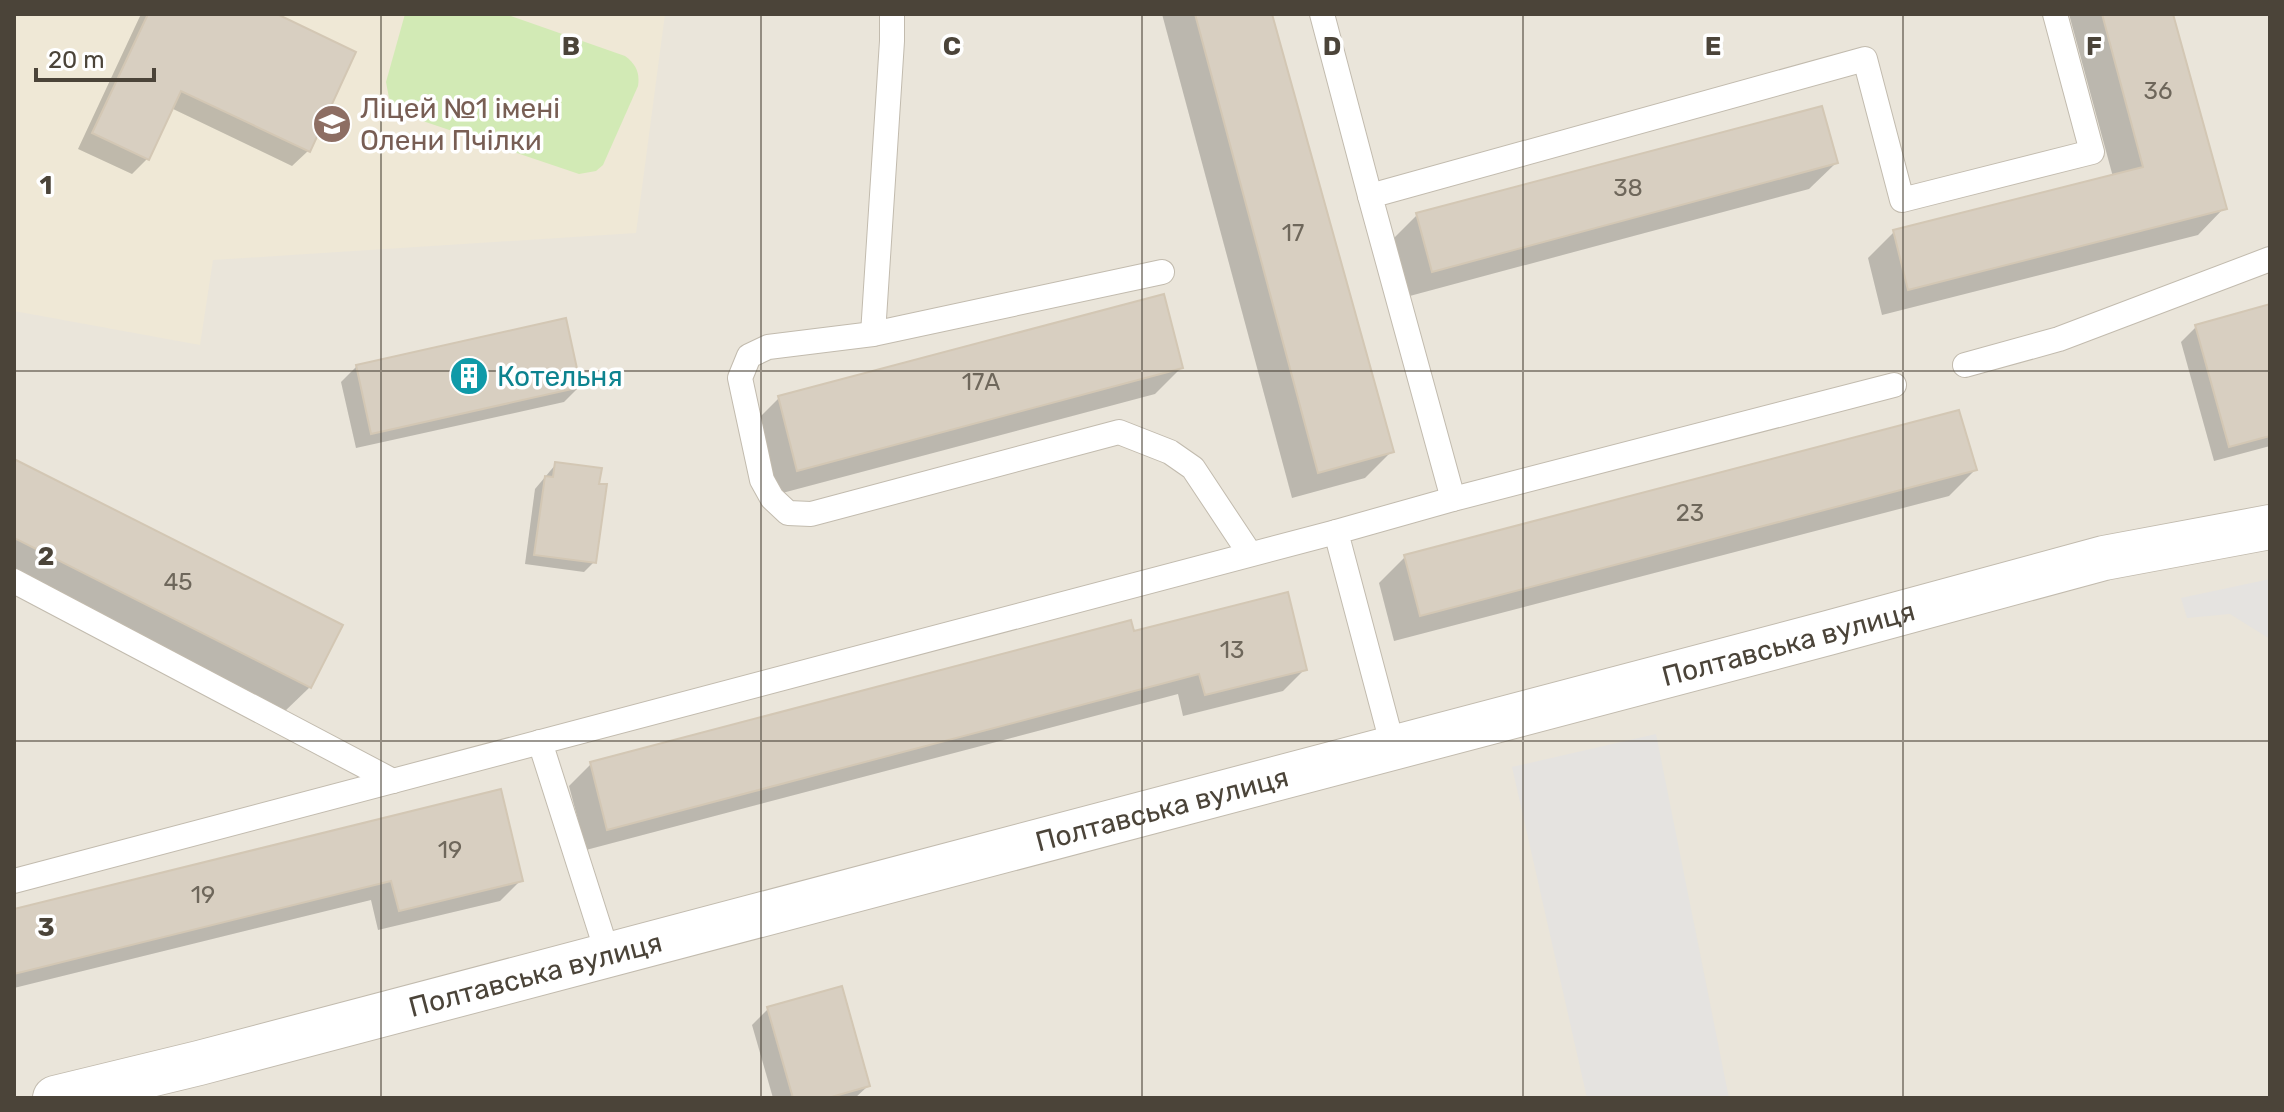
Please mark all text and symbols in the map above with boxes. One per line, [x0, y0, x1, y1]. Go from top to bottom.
text: B [562, 31, 580, 62]
text: C [943, 31, 961, 62]
text: D [1323, 31, 1341, 62]
text: E [1705, 31, 1721, 62]
text: F [2086, 31, 2102, 62]
scale bar [36, 32, 154, 82]
text: 20 m [48, 46, 105, 74]
house number: 36 [2144, 77, 2172, 105]
place label: Ліцей №1 імені Олени Пчілки [360, 92, 560, 157]
school or university icon: Ліцей №1 імені Олени Пчілки [311, 103, 353, 145]
text: 1 [40, 170, 52, 201]
house number: 38 [1613, 174, 1643, 202]
house number: 17 [1282, 219, 1304, 247]
building icon: Котельня [448, 355, 490, 397]
place label: Котельня [497, 360, 623, 393]
house number: 17А [962, 368, 1000, 396]
house number: 23 [1676, 499, 1704, 527]
text: 2 [38, 541, 54, 572]
house number: 45 [163, 568, 193, 596]
street label: Полтавська вулиця [1658, 594, 1919, 693]
house number: 13 [1220, 636, 1244, 664]
street label: Полтавська вулиця [1032, 760, 1292, 859]
house number: 19 [438, 836, 462, 864]
house number: 19 [191, 881, 215, 909]
text: 3 [37, 912, 55, 943]
street label: Полтавська вулиця [405, 926, 666, 1024]

